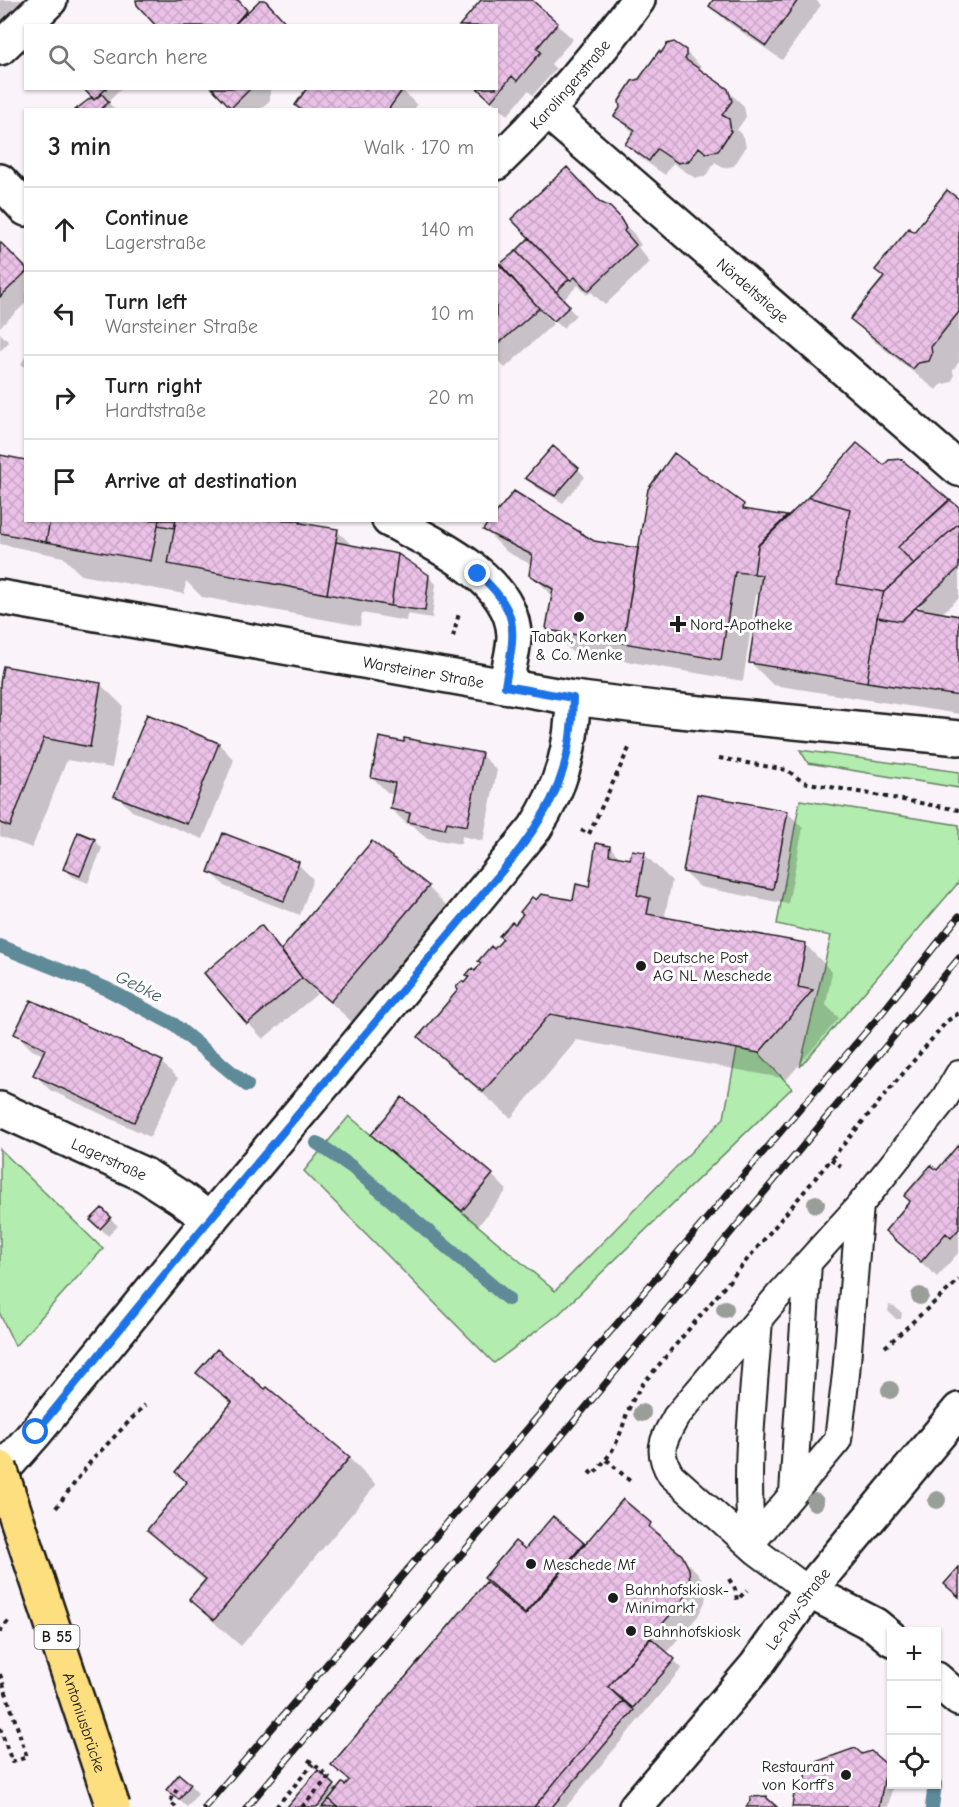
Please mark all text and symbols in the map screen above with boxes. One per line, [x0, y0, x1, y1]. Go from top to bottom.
search box [24, 24, 498, 90]
street label: Karolingerstraße [527, 36, 614, 133]
icon: search [45, 41, 78, 74]
text: Search here [93, 44, 208, 70]
text: 3 min [48, 132, 111, 162]
text: Walk · 170 m [364, 136, 474, 159]
text: Continue [105, 205, 188, 231]
icon: ahead [48, 213, 81, 246]
text: 140 m [421, 218, 474, 241]
text: Lagerstraße [105, 231, 206, 254]
street label: Nördeltstiege [713, 255, 792, 327]
text: Turn left [105, 289, 187, 315]
icon: left [48, 297, 81, 330]
text: 10 m [431, 302, 474, 325]
text: Warsteiner Straße [105, 315, 258, 338]
text: Turn right [105, 373, 202, 399]
icon: right [48, 381, 81, 414]
text: 20 m [428, 386, 474, 409]
text: Hardtstraße [105, 399, 206, 422]
icon: arrive [48, 465, 81, 498]
text: Arrive at destination [105, 468, 297, 494]
route end [464, 560, 490, 586]
marker: Tabak, Korken & Co. Menke [572, 610, 586, 624]
place label: Nord-Apotheke [690, 616, 793, 634]
marker: Nord-Apotheke [671, 617, 685, 631]
place label: Tabak, Korken & Co. Menke [531, 628, 627, 664]
street label: Warsteiner Straße [361, 653, 485, 692]
place label: Deutsche Post AG NL Meschede [653, 949, 772, 985]
marker: Deutsche Post AG NL Meschede [634, 959, 648, 973]
water label: Gebke [112, 966, 166, 1007]
street label: Lagerstraße [68, 1135, 149, 1185]
route start [22, 1418, 48, 1444]
place label: Meschede Mf [543, 1556, 637, 1574]
marker: Meschede Mf [524, 1557, 538, 1571]
street label: Le-Puy-Straße [762, 1565, 834, 1654]
place label: Bahnhofskiosk- Minimarkt [625, 1581, 729, 1617]
marker: Bahnhofskiosk- Minimarkt [606, 1591, 620, 1605]
place label: Bahnhofskiosk [643, 1623, 741, 1641]
marker: Bahnhofskiosk [624, 1624, 638, 1638]
road number: B 55 [34, 1625, 80, 1649]
map controls [887, 1627, 941, 1789]
button: + [887, 1627, 941, 1681]
street label: Antoniusbrücke [59, 1670, 109, 1775]
button: − [887, 1681, 941, 1735]
button: locate [887, 1735, 941, 1789]
place label: Restaurant von Korff's [761, 1758, 834, 1794]
marker: Restaurant von Korff's [839, 1768, 853, 1782]

